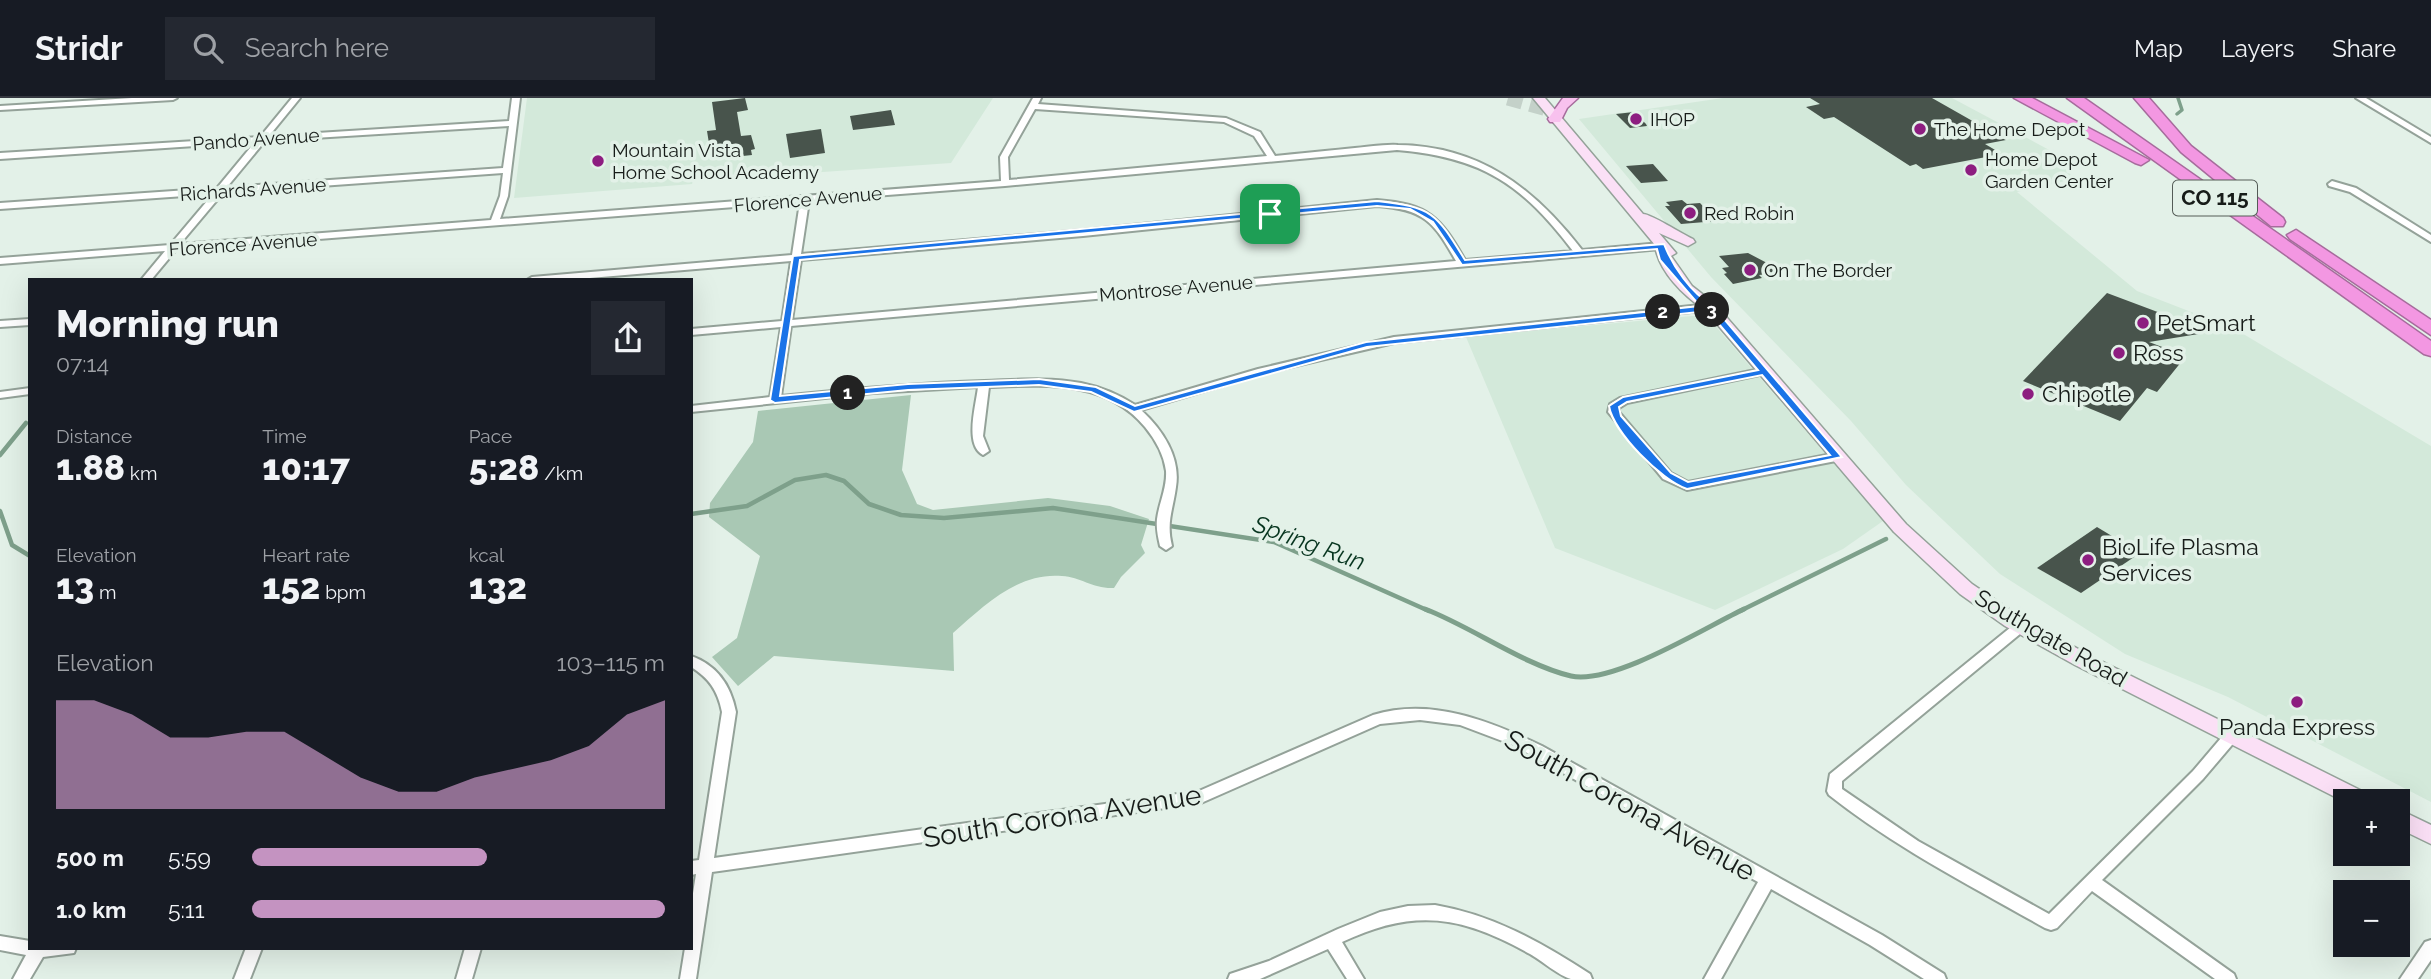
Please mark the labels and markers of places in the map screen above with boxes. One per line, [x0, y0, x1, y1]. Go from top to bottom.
place label: IHOP [1650, 108, 1695, 130]
marker: IHOP [1628, 111, 1644, 127]
place label: The Home Depot [1934, 118, 2086, 140]
marker: The Home Depot [1912, 121, 1928, 137]
place label: Mountain Vista Home School Academy [612, 139, 819, 183]
place label: Home Depot Garden Center [1985, 148, 2114, 192]
marker: Mountain Vista Home School Academy [590, 153, 606, 169]
marker: Home Depot Garden Center [1963, 162, 1979, 178]
pin [1240, 184, 1300, 244]
place label: Red Robin [1704, 202, 1794, 224]
marker: Red Robin [1682, 205, 1698, 221]
place label: On The Border [1764, 259, 1893, 281]
marker: On The Border [1742, 262, 1758, 278]
pin: 3 [1694, 292, 1730, 328]
pin: 2 [1646, 294, 1680, 330]
place label: PetSmart [2157, 309, 2256, 336]
marker: PetSmart [2135, 315, 2151, 331]
place label: Ross [2133, 339, 2184, 366]
marker: Ross [2111, 345, 2127, 361]
pin: 1 [830, 376, 866, 410]
place label: Chipotle [2042, 380, 2131, 407]
marker: Chipotle [2020, 386, 2036, 402]
place label: BioLife Plasma Services [2102, 533, 2259, 586]
marker: BioLife Plasma Services [2080, 552, 2096, 568]
marker: Panda Express [2289, 694, 2305, 710]
place label: Panda Express [2219, 713, 2375, 740]

